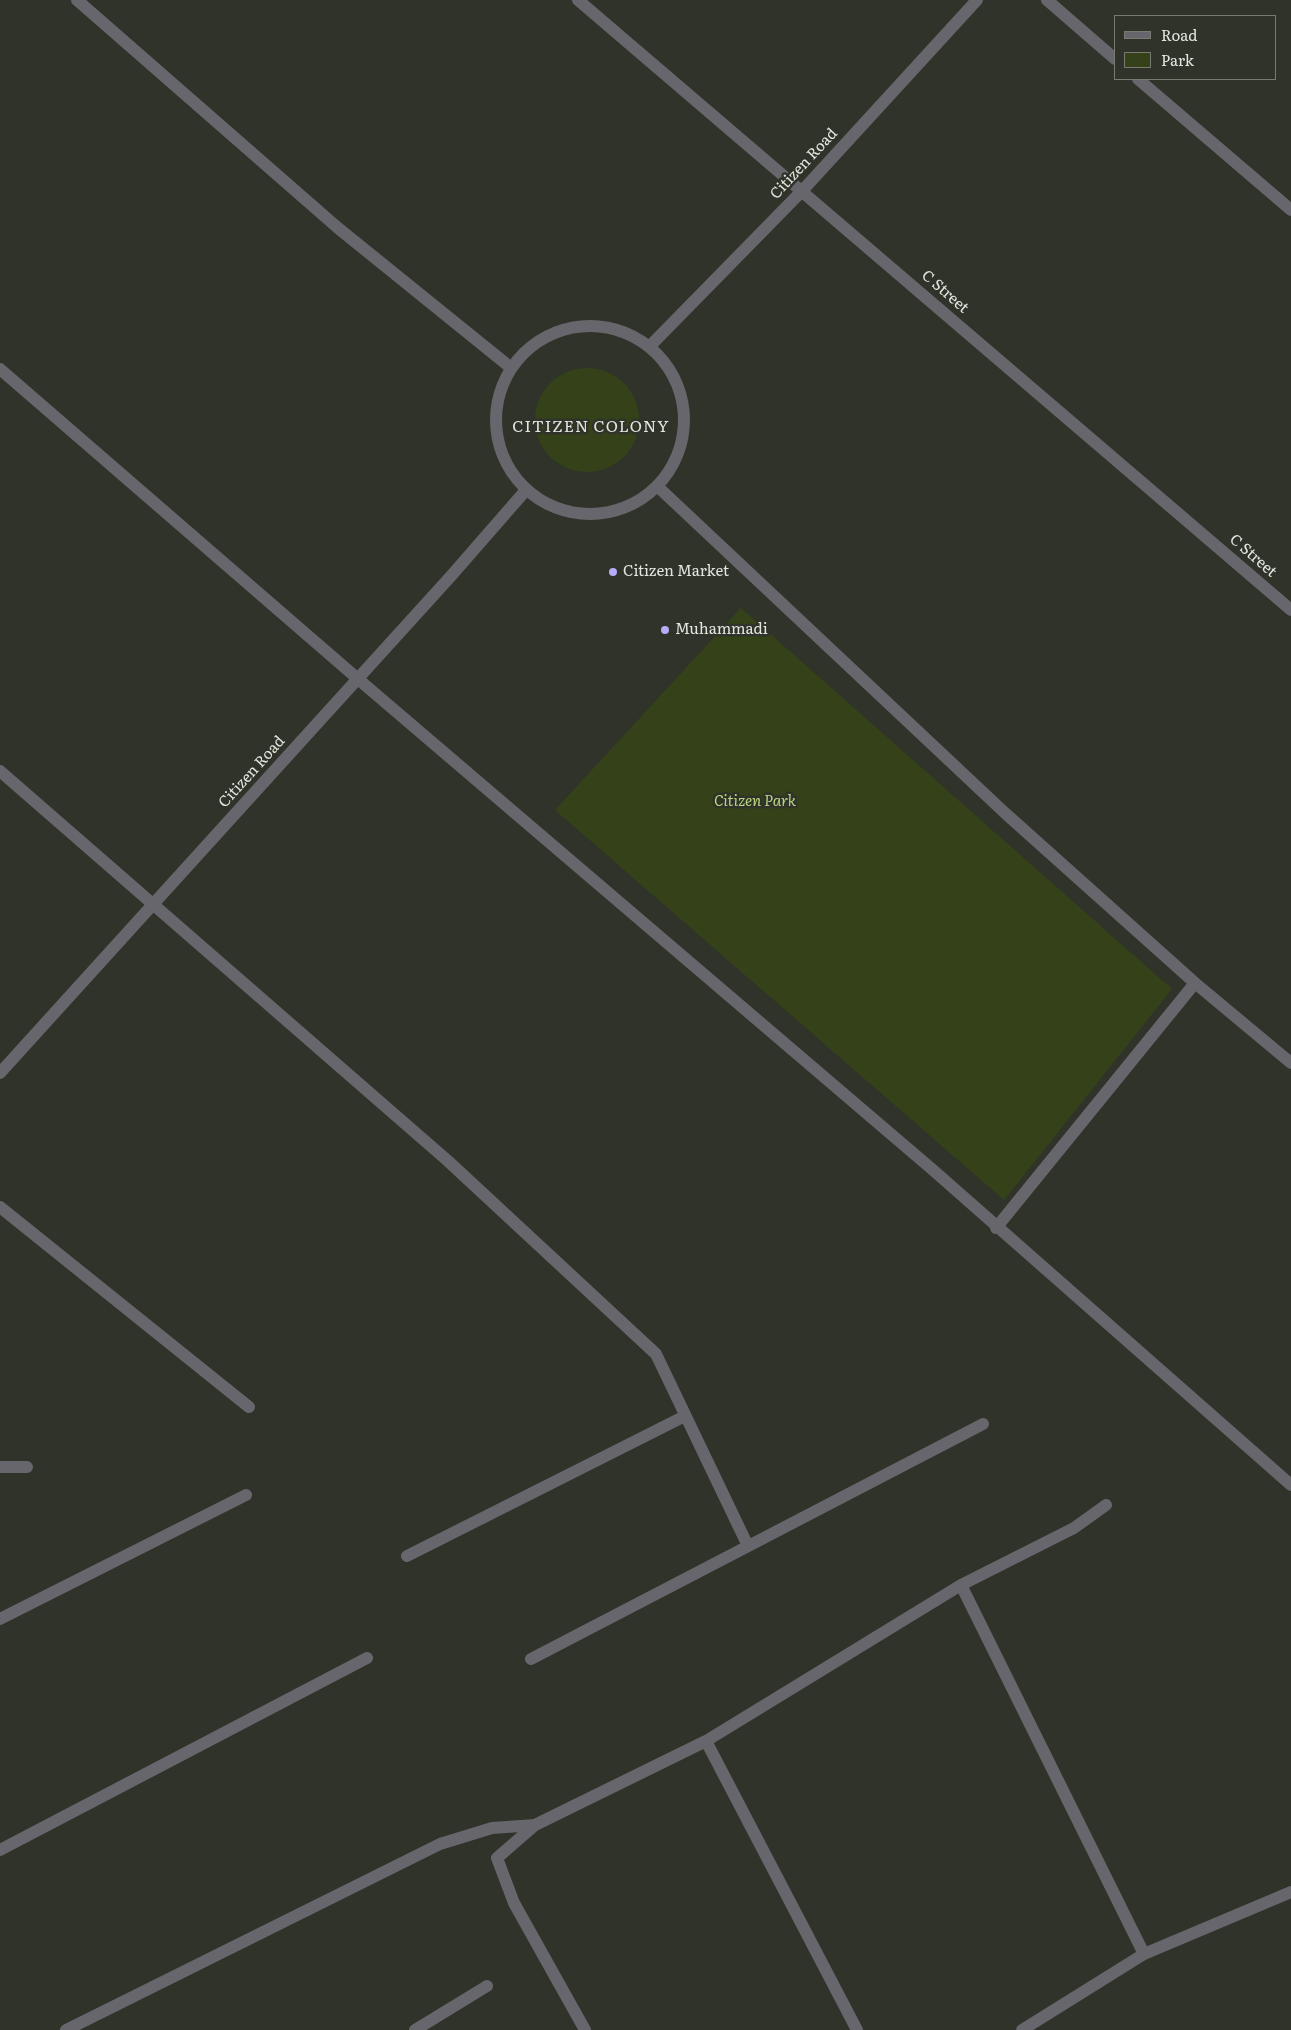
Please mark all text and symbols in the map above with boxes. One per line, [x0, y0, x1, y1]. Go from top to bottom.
legend [1114, 15, 1276, 80]
text: Road [1161, 23, 1197, 46]
text: Park [1161, 48, 1194, 71]
street label: Citizen Road [767, 125, 841, 203]
street label: C Street [918, 267, 972, 317]
district label: CITIZEN COLONY [511, 417, 671, 437]
street label: C Street [1226, 531, 1280, 581]
place label: Citizen Market [623, 563, 729, 581]
marker: Citizen Market [607, 566, 619, 578]
place label: Muhammadi [675, 621, 768, 639]
marker: Muhammadi [659, 624, 671, 636]
street label: Citizen Road [215, 732, 289, 812]
park label: Citizen Park [714, 793, 796, 811]

